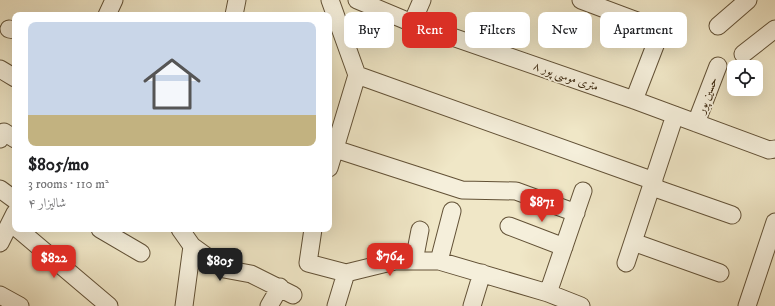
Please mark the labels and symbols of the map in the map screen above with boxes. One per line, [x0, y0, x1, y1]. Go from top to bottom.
street label: ۸ متری موسی پور [531, 58, 600, 96]
street label: حسین پور [693, 75, 722, 117]
pin: $871 [518, 189, 566, 223]
pin: $764 [366, 243, 414, 277]
pin: $822 [30, 245, 78, 279]
pin: $805 [196, 248, 244, 282]

